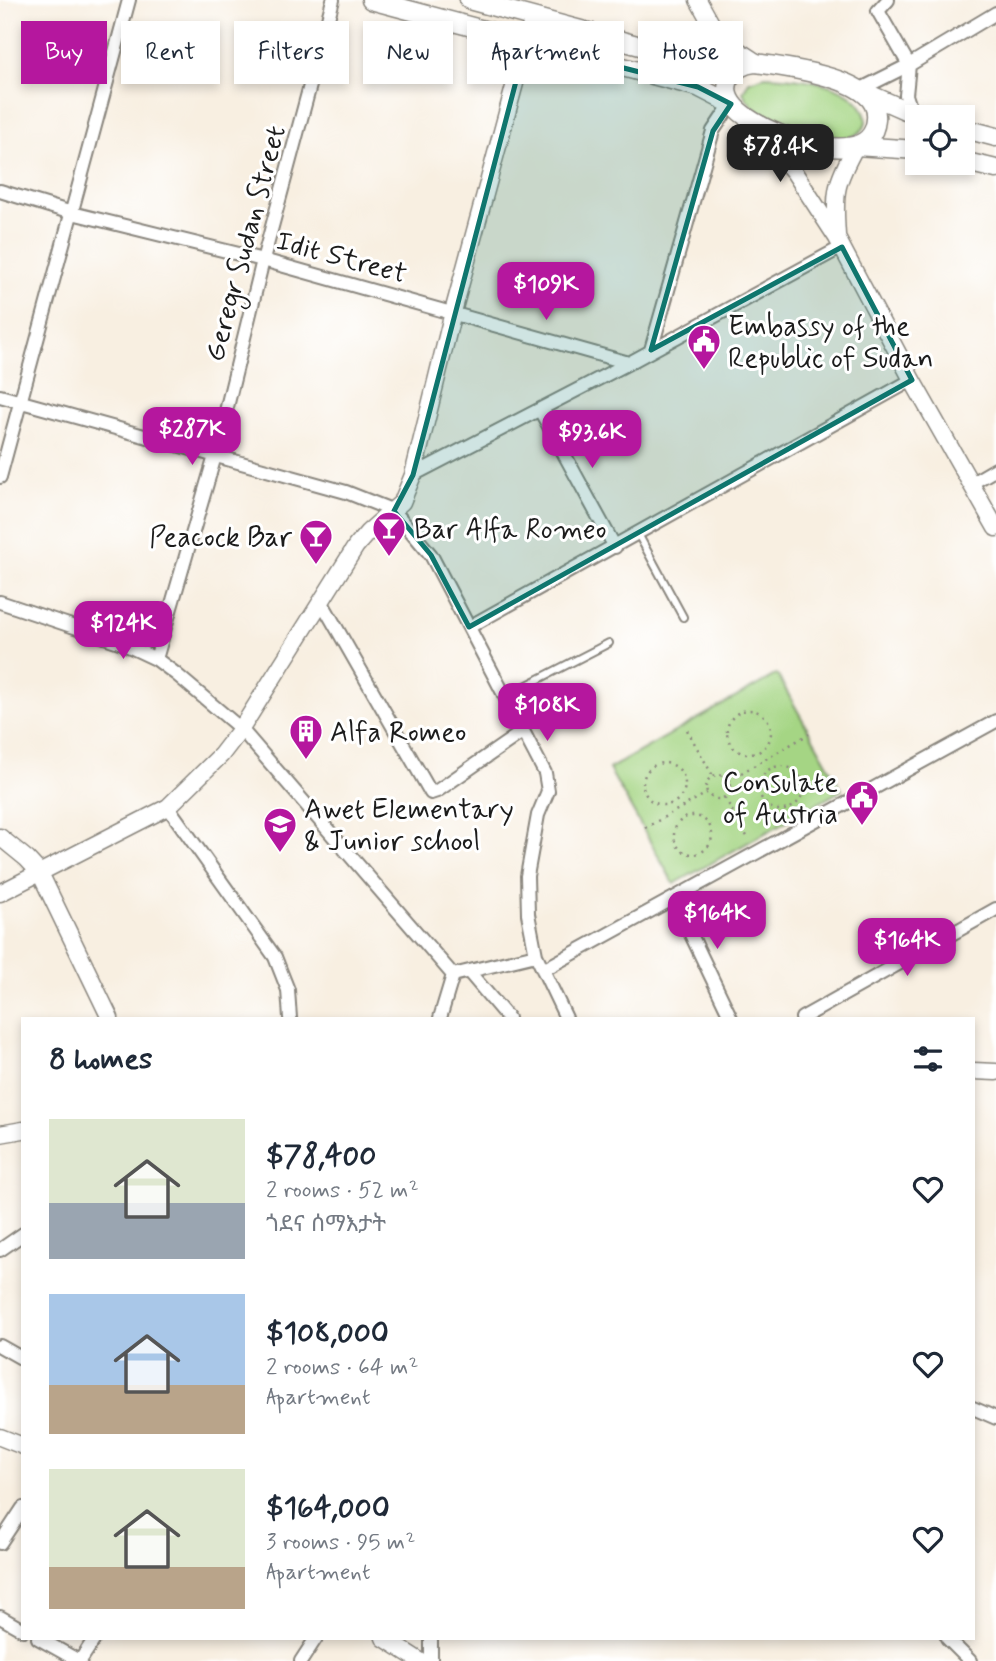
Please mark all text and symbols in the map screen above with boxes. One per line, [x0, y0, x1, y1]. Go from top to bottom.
chip: Buy [21, 21, 107, 84]
chip: Rent [121, 21, 220, 84]
chip: Filters [234, 21, 349, 84]
chip: New [363, 21, 453, 84]
chip: Apartment [467, 21, 624, 84]
chip: House [638, 21, 743, 84]
map controls [905, 105, 975, 175]
button: locate [905, 105, 975, 175]
street label: Geregr Sudan Street [197, 122, 298, 366]
pin: $78.4K [723, 124, 837, 184]
text: $78.4K [743, 132, 817, 162]
street label: Idit Street [272, 223, 411, 294]
pin: $109K [497, 262, 595, 322]
text: $109K [513, 270, 579, 300]
place label: Embassy of the Republic of Sudan [728, 309, 934, 378]
public building icon: Embassy of the Republic of Sudan [685, 322, 723, 371]
pin: $287K [143, 407, 241, 467]
pin: $93.6K [535, 410, 649, 470]
text: $287K [159, 415, 225, 445]
text: $93.6K [558, 418, 626, 448]
bar icon: Bar Alfa Romeo [370, 509, 408, 558]
place label: Bar Alfa Romeo [414, 512, 606, 549]
bar icon: Peacock Bar [297, 517, 335, 566]
place label: Peacock Bar [149, 520, 293, 557]
pin: $124K [74, 602, 172, 661]
text: $124K [90, 609, 156, 639]
pin: $108K [498, 684, 596, 743]
text: $108K [514, 691, 580, 721]
building icon: Alfa Romeo [287, 712, 325, 761]
place label: Alfa Romeo [330, 715, 466, 752]
place label: Consulate of Austria [723, 765, 838, 834]
public building icon: Consulate of Austria [843, 778, 881, 827]
place label: Awet Elementary & Junior school [304, 792, 514, 861]
school or university icon: Awet Elementary & Junior school [261, 805, 299, 854]
pin: $164K [668, 892, 766, 951]
text: $164K [684, 899, 750, 929]
pin: $164K [858, 918, 956, 978]
text: $164K [874, 926, 940, 956]
text: 8 homes [49, 1040, 152, 1079]
icon: filters [909, 1040, 947, 1078]
text: $78,400 [266, 1137, 376, 1176]
icon: home [105, 1147, 189, 1231]
icon: heart [909, 1170, 947, 1208]
text: 2 rooms · 52 m² [266, 1176, 419, 1206]
text: ጎደና ሰማእታት [266, 1210, 386, 1240]
text: $108,000 [266, 1314, 389, 1353]
icon: home [105, 1322, 189, 1406]
icon: heart [909, 1345, 947, 1383]
text: 2 rooms · 64 m² [266, 1353, 418, 1383]
text: Apartment [266, 1383, 371, 1413]
text: $164,000 [266, 1489, 390, 1528]
icon: home [105, 1497, 189, 1581]
icon: heart [909, 1520, 947, 1558]
text: 3 rooms · 95 m² [266, 1528, 415, 1558]
text: Apartment [266, 1558, 371, 1588]

